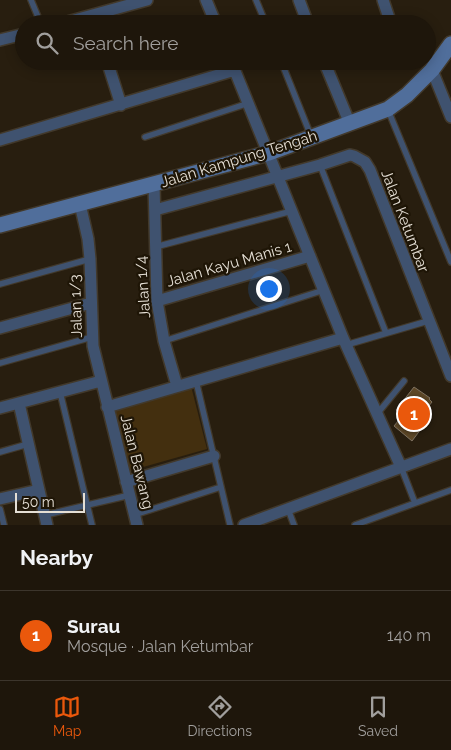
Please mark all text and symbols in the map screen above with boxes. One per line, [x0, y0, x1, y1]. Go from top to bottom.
search box [15, 15, 436, 70]
icon: search [33, 29, 61, 57]
text: Search here [73, 32, 179, 54]
street label: Jalan Kampung Tengah [159, 127, 319, 191]
street label: Jalan Ketumbar [377, 167, 433, 276]
street label: Jalan Kayu Manis 1 [164, 237, 294, 290]
street label: Jalan 1/4 [132, 255, 154, 319]
street label: Jalan 1/3 [66, 274, 86, 338]
your location [256, 276, 282, 302]
pin: 1 [398, 395, 430, 433]
street label: Jalan Bawang [117, 413, 157, 511]
scale bar [15, 490, 85, 513]
text: 50 m [22, 494, 55, 510]
text: Nearby [20, 545, 93, 570]
text: Surau [67, 615, 120, 637]
text: 1 [32, 626, 40, 645]
text: 140 m [387, 626, 431, 645]
text: Mosque · Jalan Ketumbar [67, 637, 253, 656]
tab: Map [53, 693, 81, 739]
tab: Directions [187, 693, 252, 739]
tab: Saved [358, 693, 398, 739]

